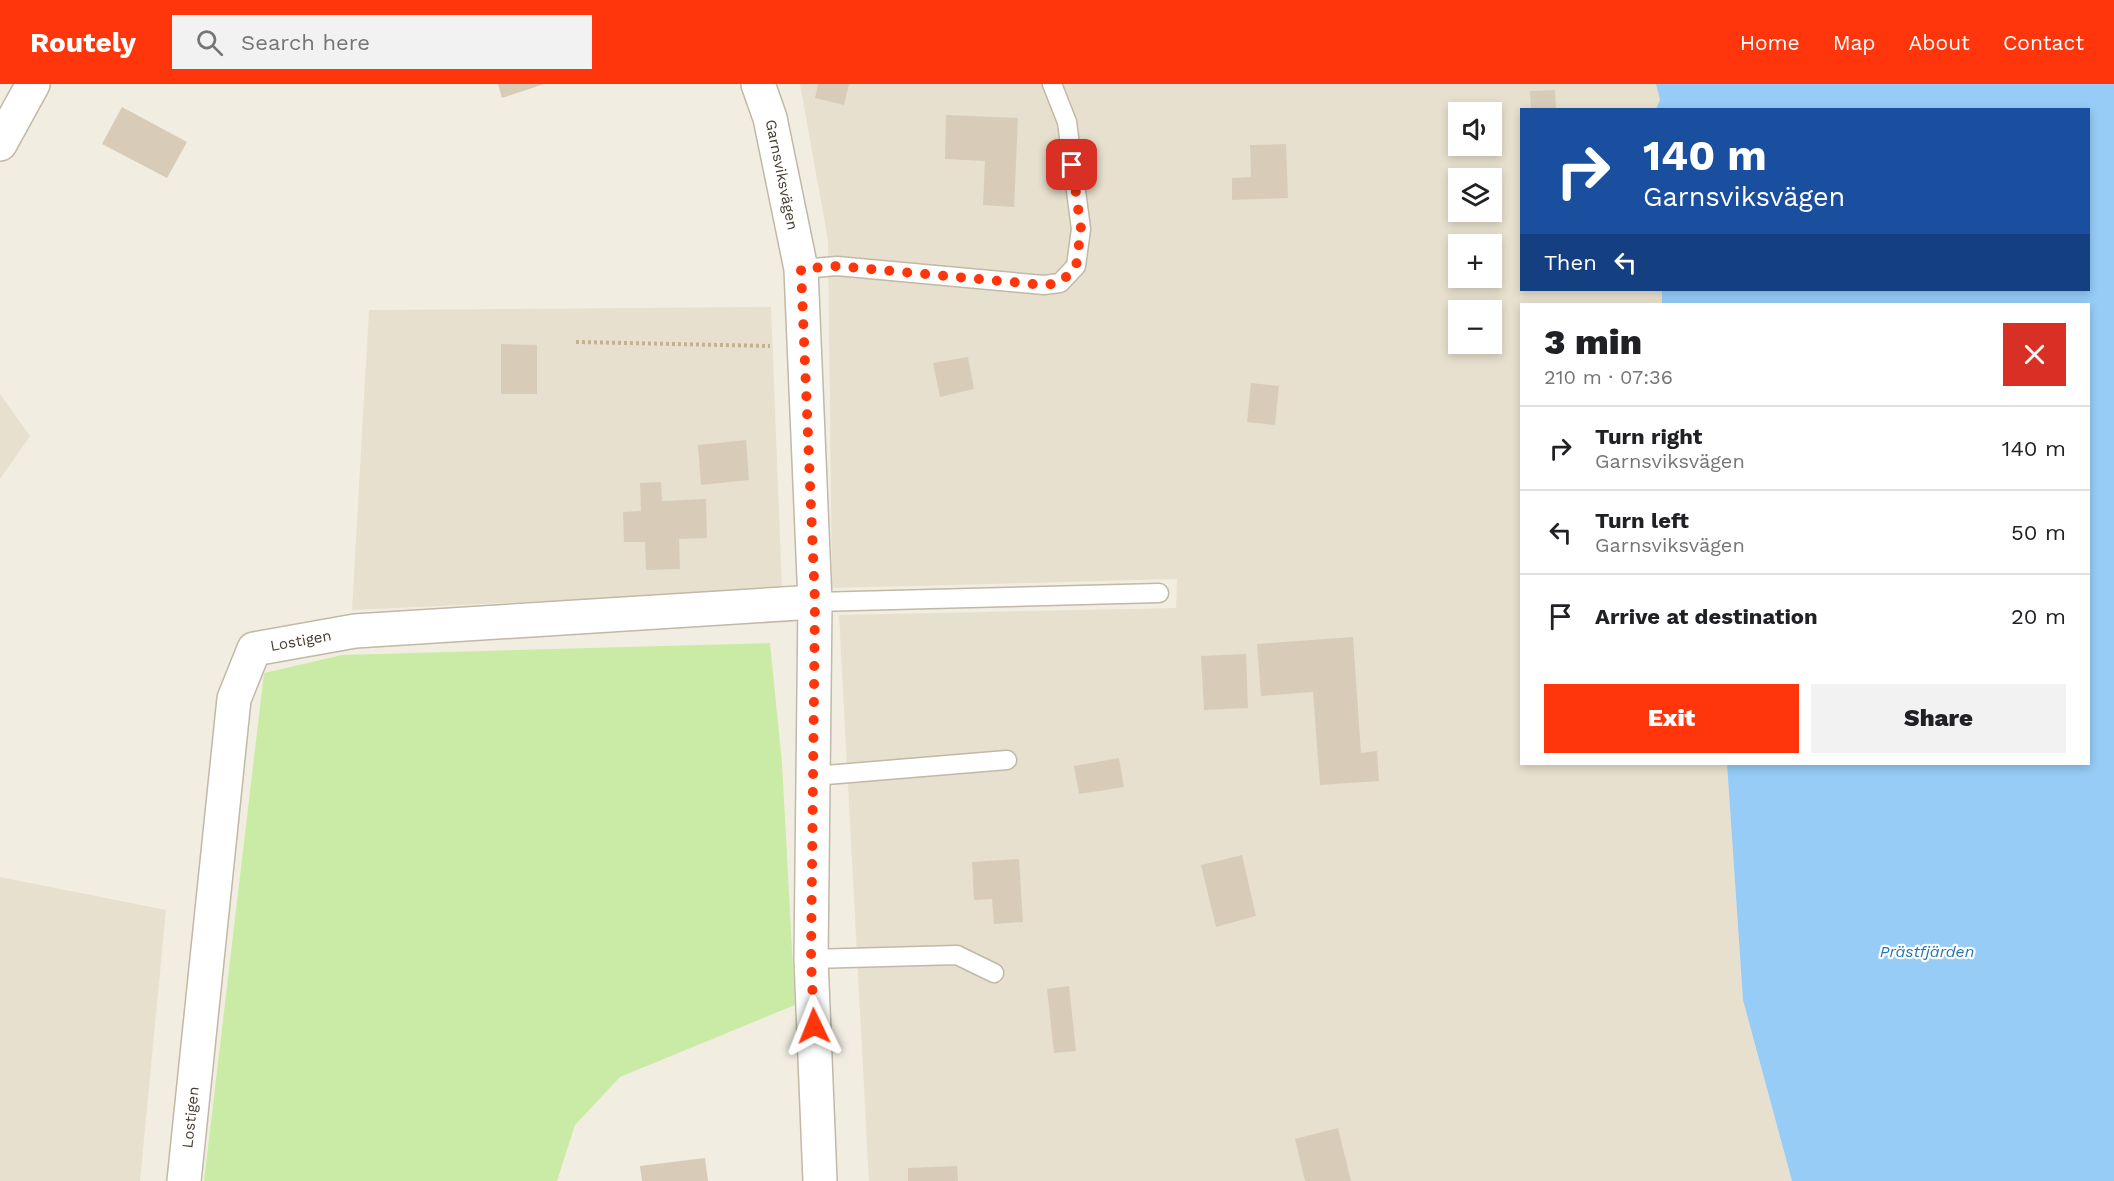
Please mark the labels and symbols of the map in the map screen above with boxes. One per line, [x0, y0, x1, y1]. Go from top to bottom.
street label: Garnsviksvägen [762, 118, 802, 232]
pin [1046, 139, 1097, 190]
street label: Lostigen [269, 626, 333, 655]
water label: Prästfjärden [1880, 942, 1974, 961]
position arrow [782, 994, 846, 1058]
street label: Lostigen [178, 1086, 203, 1149]

